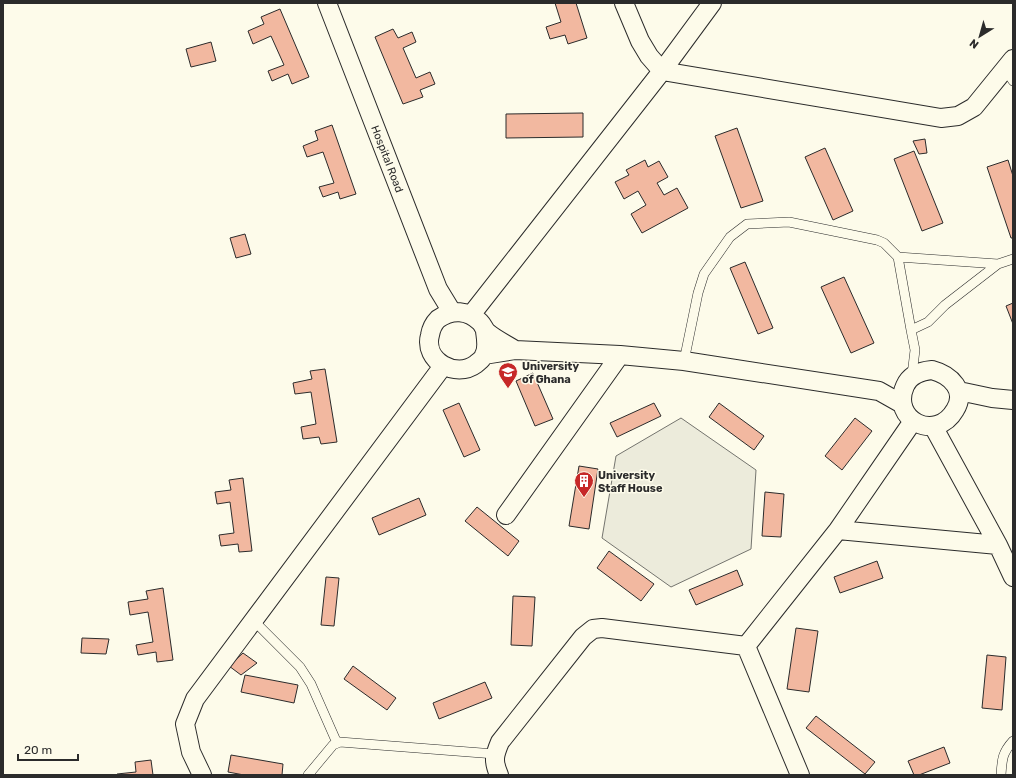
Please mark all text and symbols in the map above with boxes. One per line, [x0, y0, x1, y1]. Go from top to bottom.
north arrow [960, 16, 1000, 56]
text: N [967, 36, 981, 51]
street label: Hospital Road [368, 124, 406, 194]
place label: University of Ghana [522, 360, 579, 386]
school or university icon: University of Ghana [497, 361, 519, 389]
place label: University Staff House [598, 469, 663, 495]
building icon: University Staff House [573, 470, 595, 498]
scale bar [18, 736, 78, 762]
text: 20 m [24, 743, 52, 757]

